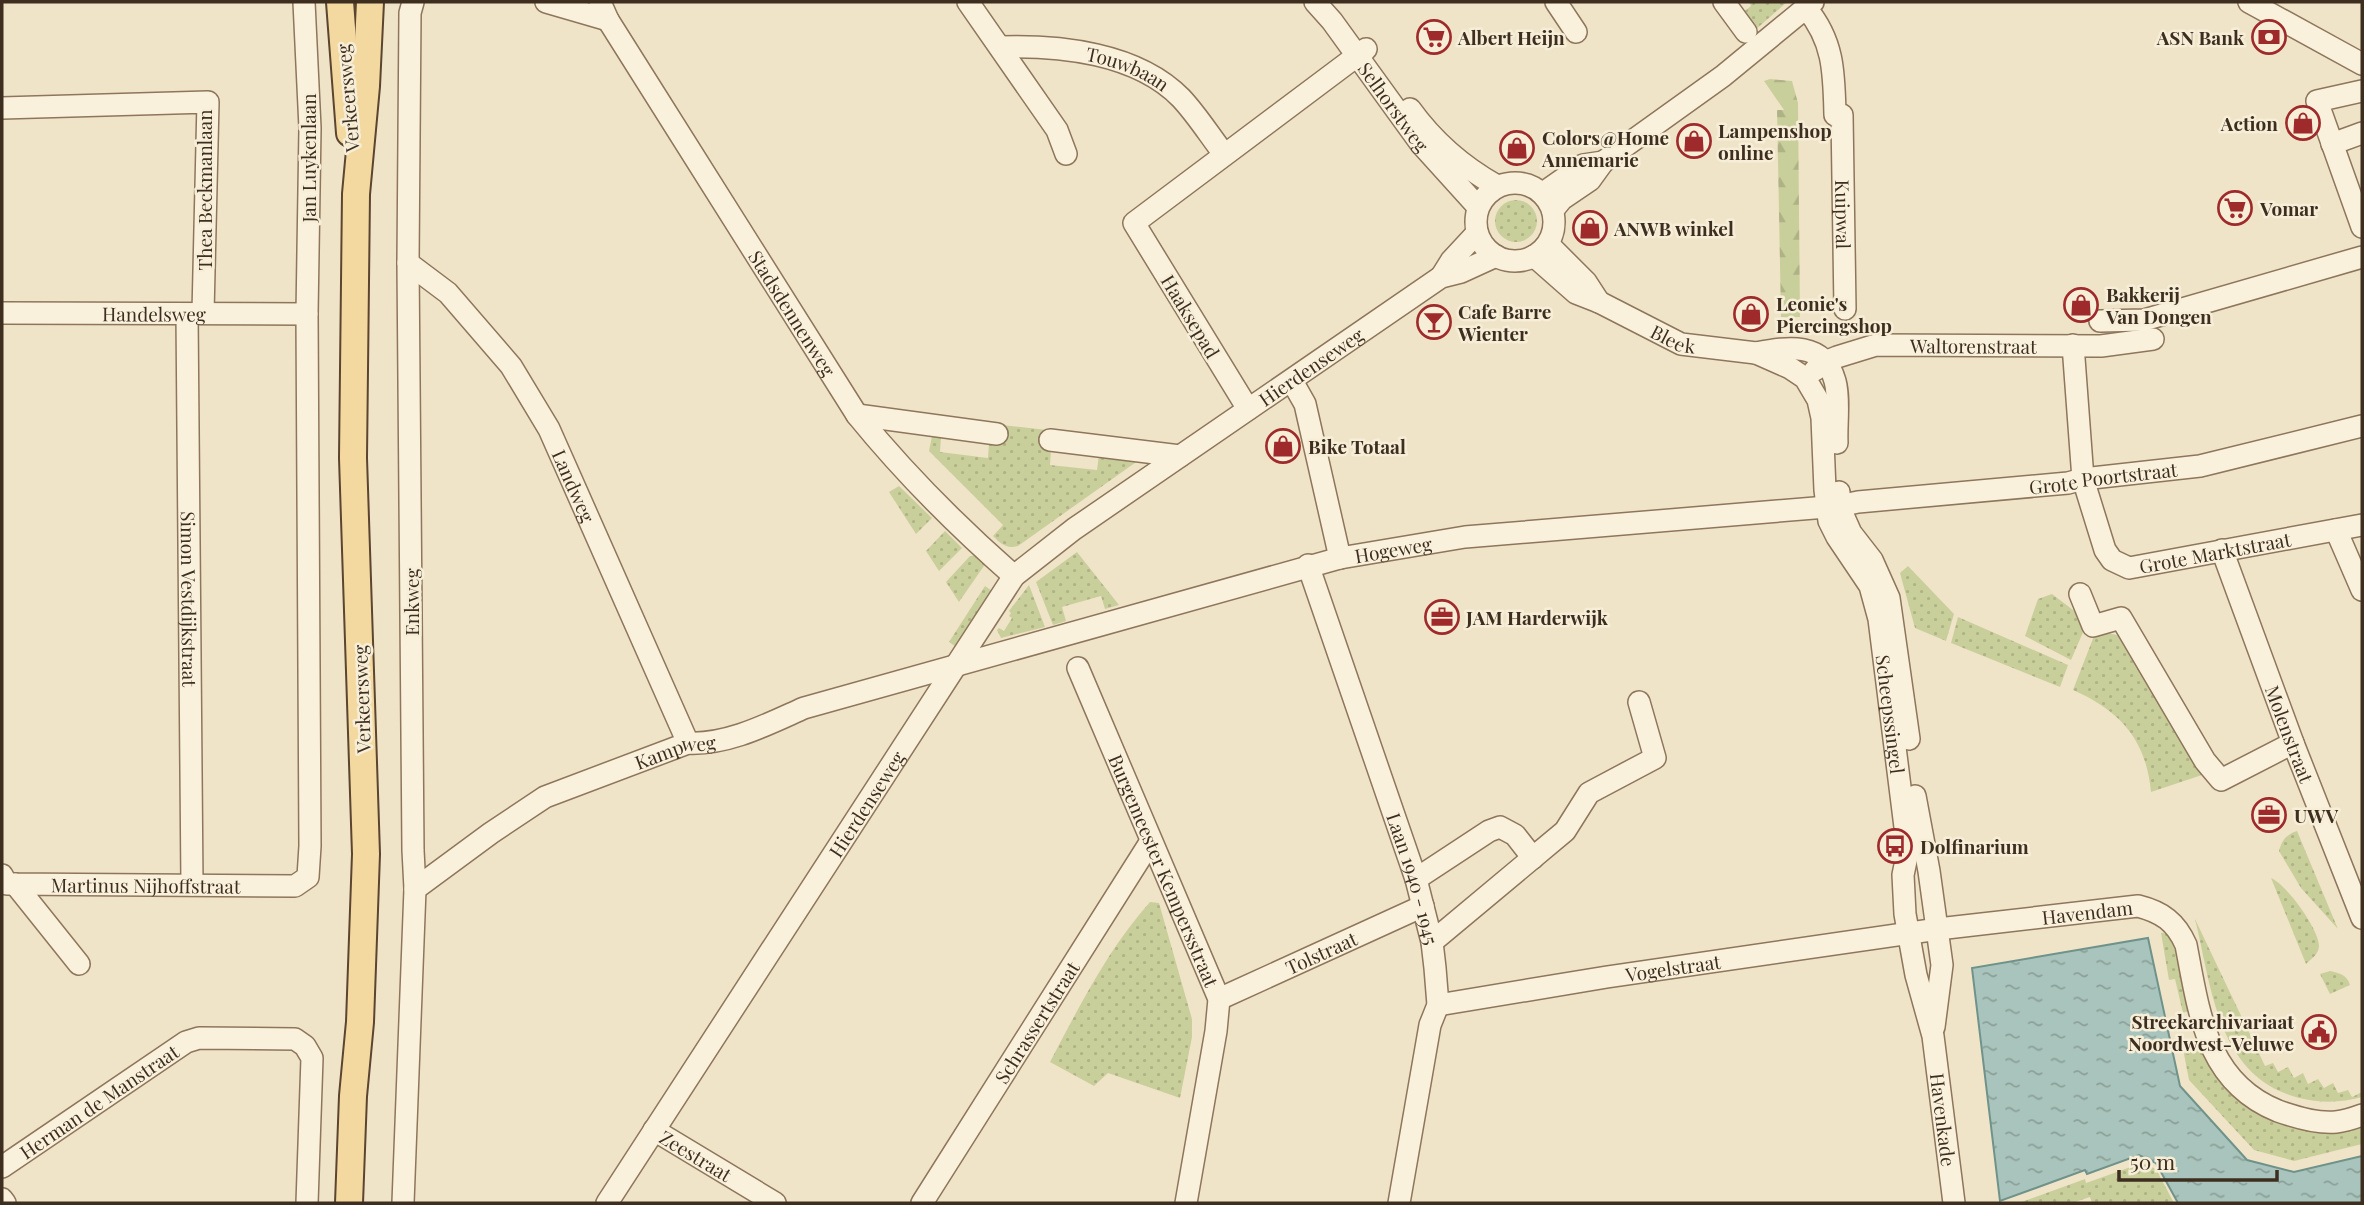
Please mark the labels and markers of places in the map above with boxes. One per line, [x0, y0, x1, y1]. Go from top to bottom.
supermarket icon: Albert Heijn [1415, 18, 1453, 56]
bank icon: ASN Bank [2250, 18, 2288, 56]
place label: Albert Heijn [1457, 24, 1565, 50]
place label: ASN Bank [2156, 24, 2245, 50]
shop icon: Action [2284, 104, 2322, 142]
place label: Action [2220, 110, 2278, 136]
place label: Lampenshop online [1718, 117, 1832, 165]
shop icon: Lampenshop online [1675, 122, 1713, 160]
place label: Colors@Home Annemarie [1541, 124, 1669, 172]
shop icon: Colors@Home Annemarie [1498, 129, 1536, 167]
supermarket icon: Vomar [2216, 189, 2254, 227]
place label: Vomar [2259, 195, 2318, 221]
shop icon: ANWB winkel [1571, 209, 1609, 247]
place label: ANWB winkel [1613, 215, 1734, 241]
place label: Bakkerij Van Dongen [2105, 281, 2212, 329]
shop icon: Bakkerij Van Dongen [2062, 286, 2100, 324]
place label: Leonie's Piercingshop [1776, 290, 1892, 338]
shop icon: Leonie's Piercingshop [1732, 295, 1770, 333]
place label: Cafe Barre Wienter [1457, 298, 1551, 346]
bar icon: Cafe Barre Wienter [1415, 303, 1453, 341]
shop icon: Bike Totaal [1264, 427, 1302, 465]
place label: Bike Totaal [1308, 433, 1406, 459]
office icon: JAM Harderwijk [1423, 598, 1461, 636]
place label: JAM Harderwijk [1465, 604, 1609, 630]
office icon: UWV [2250, 796, 2288, 834]
place label: UWV [2294, 802, 2338, 828]
bus stop icon: Dolfinarium [1876, 827, 1914, 865]
place label: Dolfinarium [1920, 833, 2029, 859]
place label: Streekarchivariaat Noordwest-Veluwe [2128, 1008, 2294, 1056]
public building icon: Streekarchivariaat Noordwest-Veluwe [2300, 1013, 2338, 1051]

